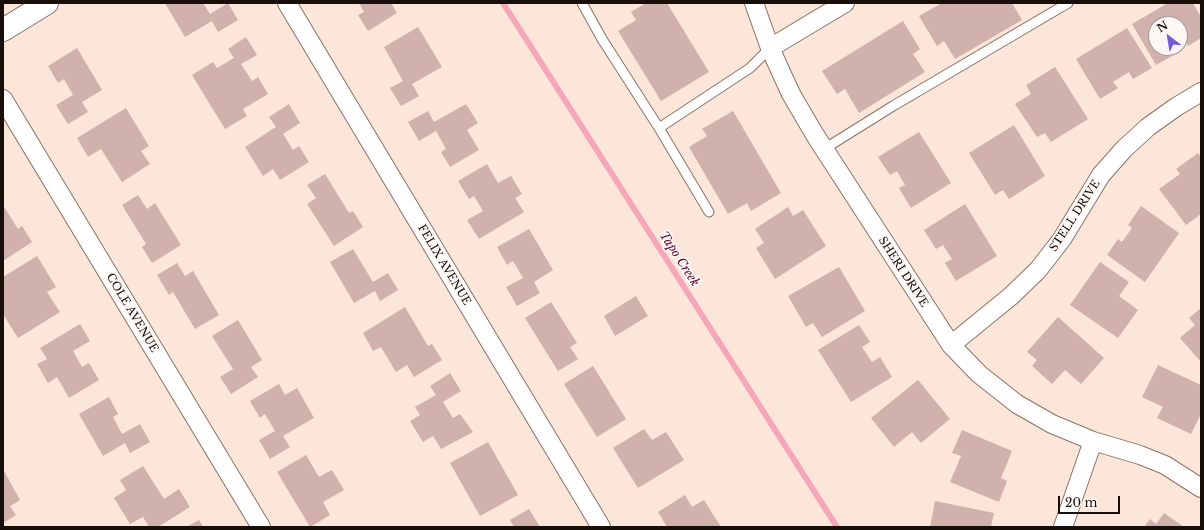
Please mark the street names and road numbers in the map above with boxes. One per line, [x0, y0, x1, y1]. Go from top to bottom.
street label: STELL DRIVE [1047, 178, 1103, 254]
street label: FELIX AVENUE [415, 222, 473, 308]
street label: SHERI DRIVE [875, 234, 931, 310]
street label: COLE AVENUE [103, 271, 161, 355]

